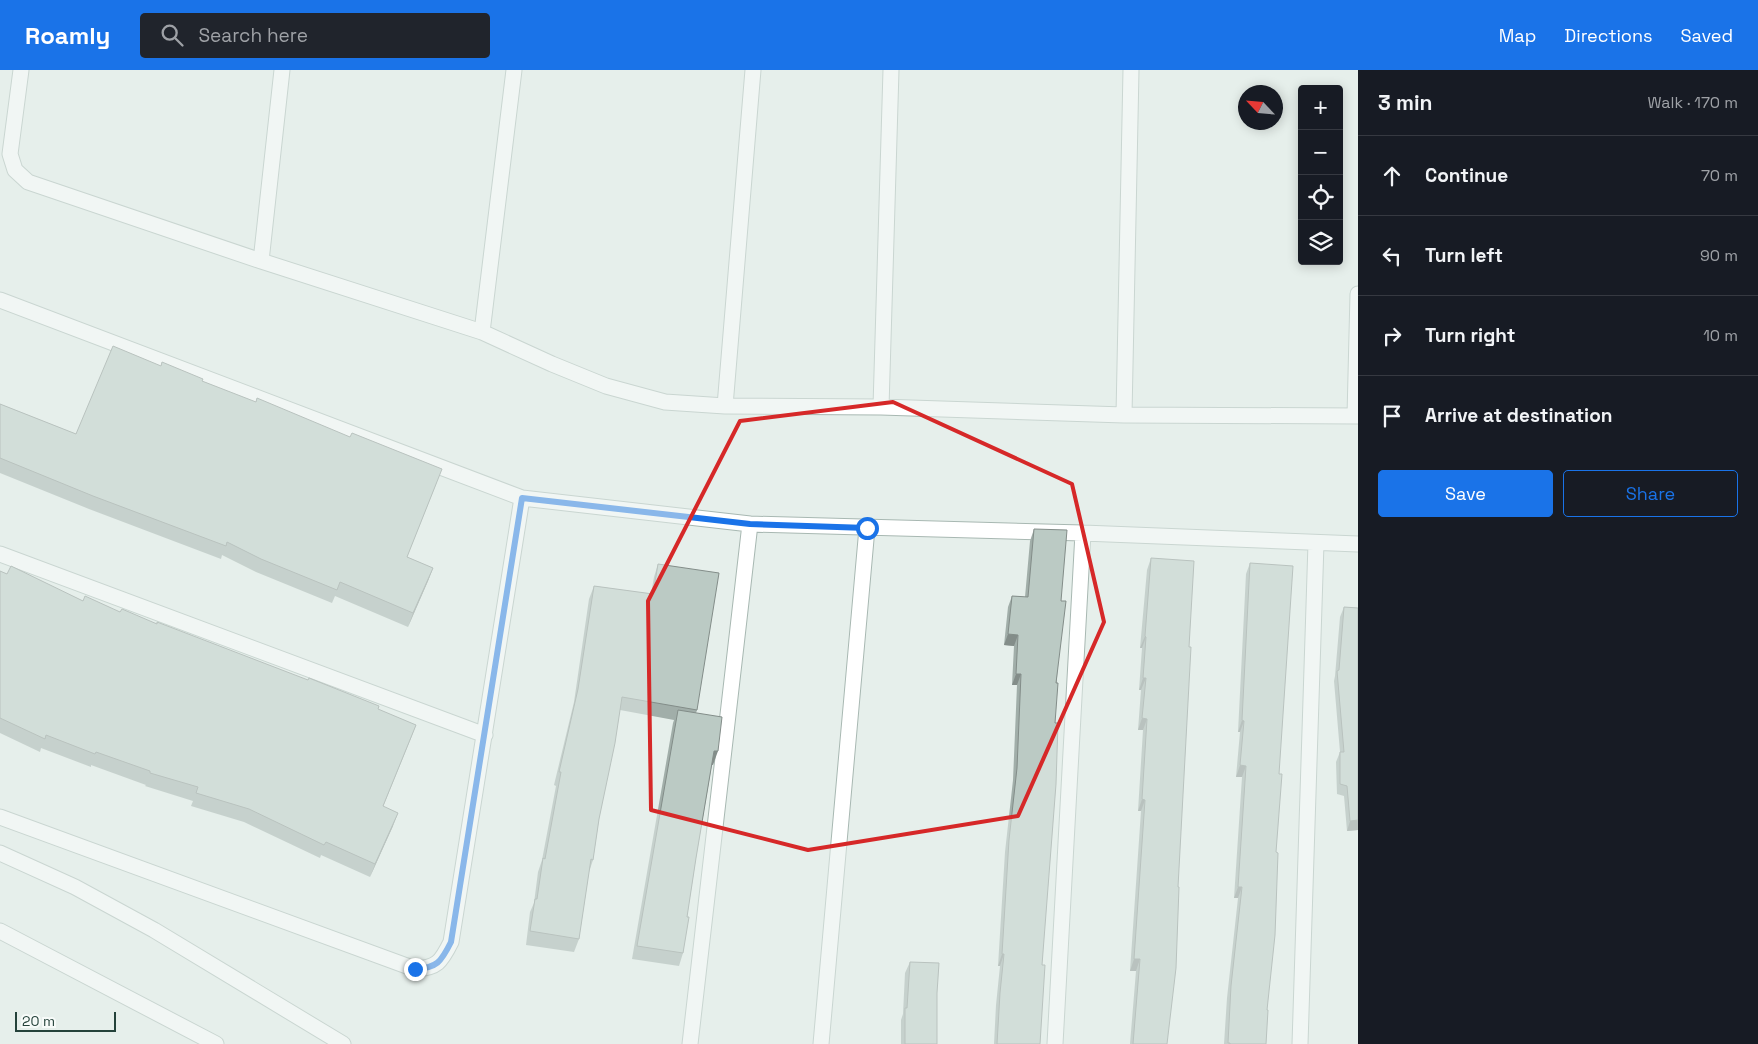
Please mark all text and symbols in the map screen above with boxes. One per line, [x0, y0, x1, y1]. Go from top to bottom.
search box [140, 13, 490, 58]
text: Roamly [25, 20, 110, 51]
icon: search [158, 21, 186, 49]
text: Search here [198, 23, 308, 48]
text: Map [1499, 24, 1536, 47]
text: Directions [1564, 24, 1653, 47]
text: Saved [1681, 24, 1733, 47]
north arrow [1238, 85, 1283, 130]
map controls [1298, 85, 1343, 265]
button: + [1298, 85, 1343, 130]
text: 3 min [1378, 89, 1433, 116]
text: Walk · 170 m [1648, 92, 1738, 113]
button: − [1298, 130, 1343, 175]
icon: ahead [1378, 162, 1406, 190]
text: Continue [1425, 163, 1508, 188]
text: 70 m [1701, 165, 1738, 186]
button: locate [1298, 175, 1343, 220]
button: layers [1298, 220, 1343, 265]
icon: left [1378, 242, 1406, 270]
text: Turn left [1425, 243, 1503, 268]
text: 90 m [1700, 245, 1738, 266]
icon: right [1378, 322, 1406, 350]
text: Turn right [1425, 323, 1515, 348]
text: 10 m [1703, 325, 1738, 346]
icon: arrive [1378, 402, 1406, 430]
text: Arrive at destination [1425, 403, 1613, 428]
button: Save [1378, 470, 1553, 517]
button: Share [1563, 470, 1738, 517]
route start [856, 517, 879, 540]
route end [404, 958, 427, 981]
scale bar [15, 1009, 116, 1032]
text: 20 m [22, 1012, 55, 1030]

